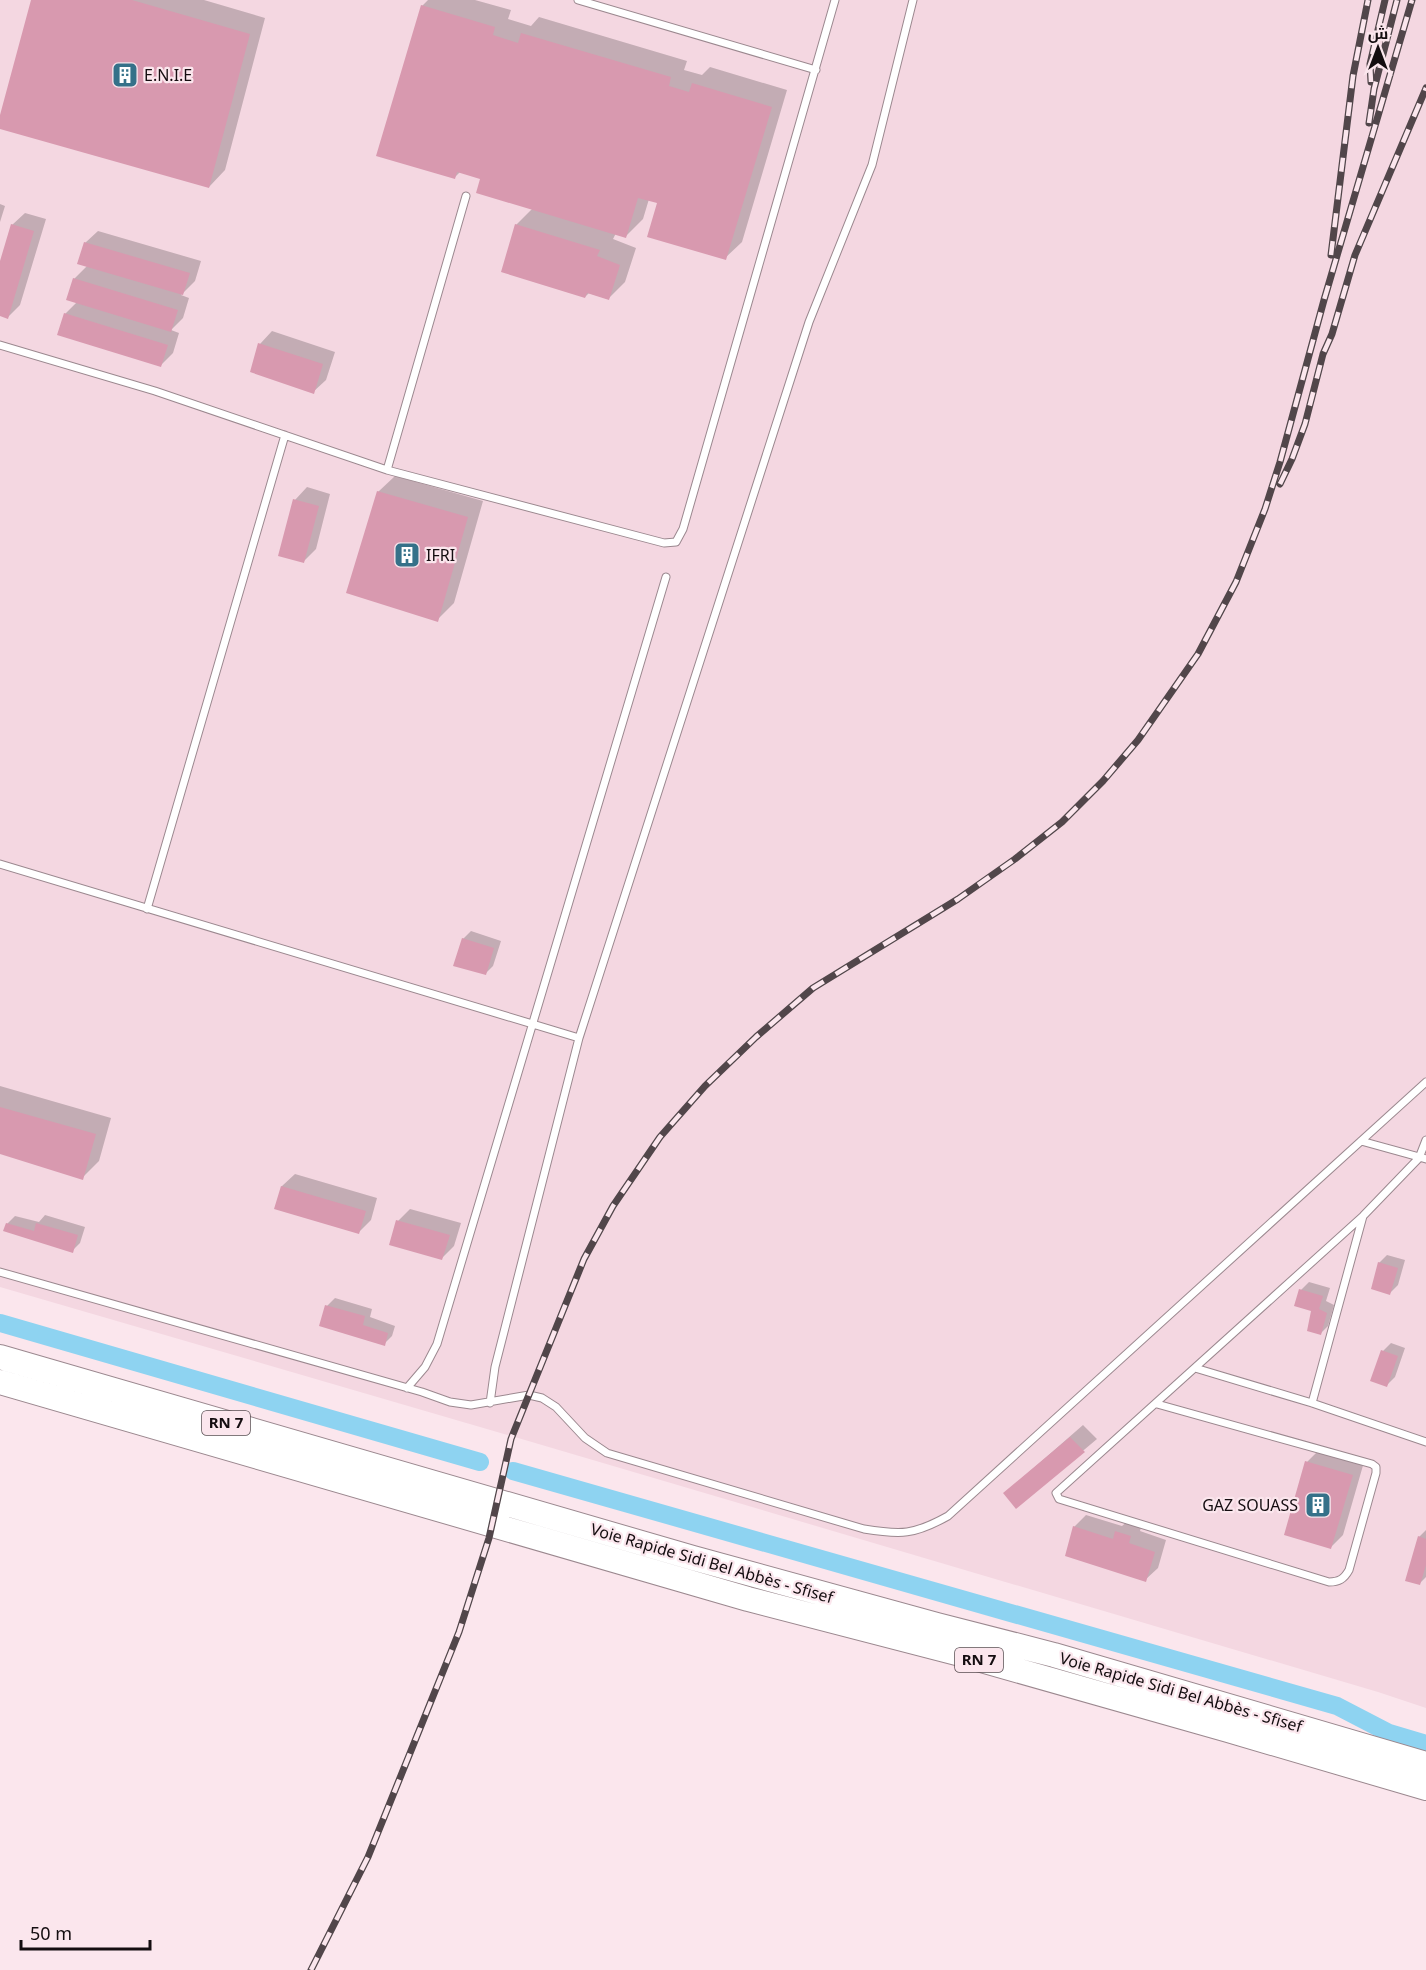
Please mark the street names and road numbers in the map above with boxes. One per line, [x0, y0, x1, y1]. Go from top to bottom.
road number: RN 7 [202, 1411, 250, 1435]
street label: Voie Rapide Sidi Bel Abbès - Sfisef [588, 1518, 837, 1609]
street label: Voie Rapide Sidi Bel Abbès - Sfisef [1057, 1647, 1306, 1738]
road number: RN 7 [955, 1648, 1003, 1672]

